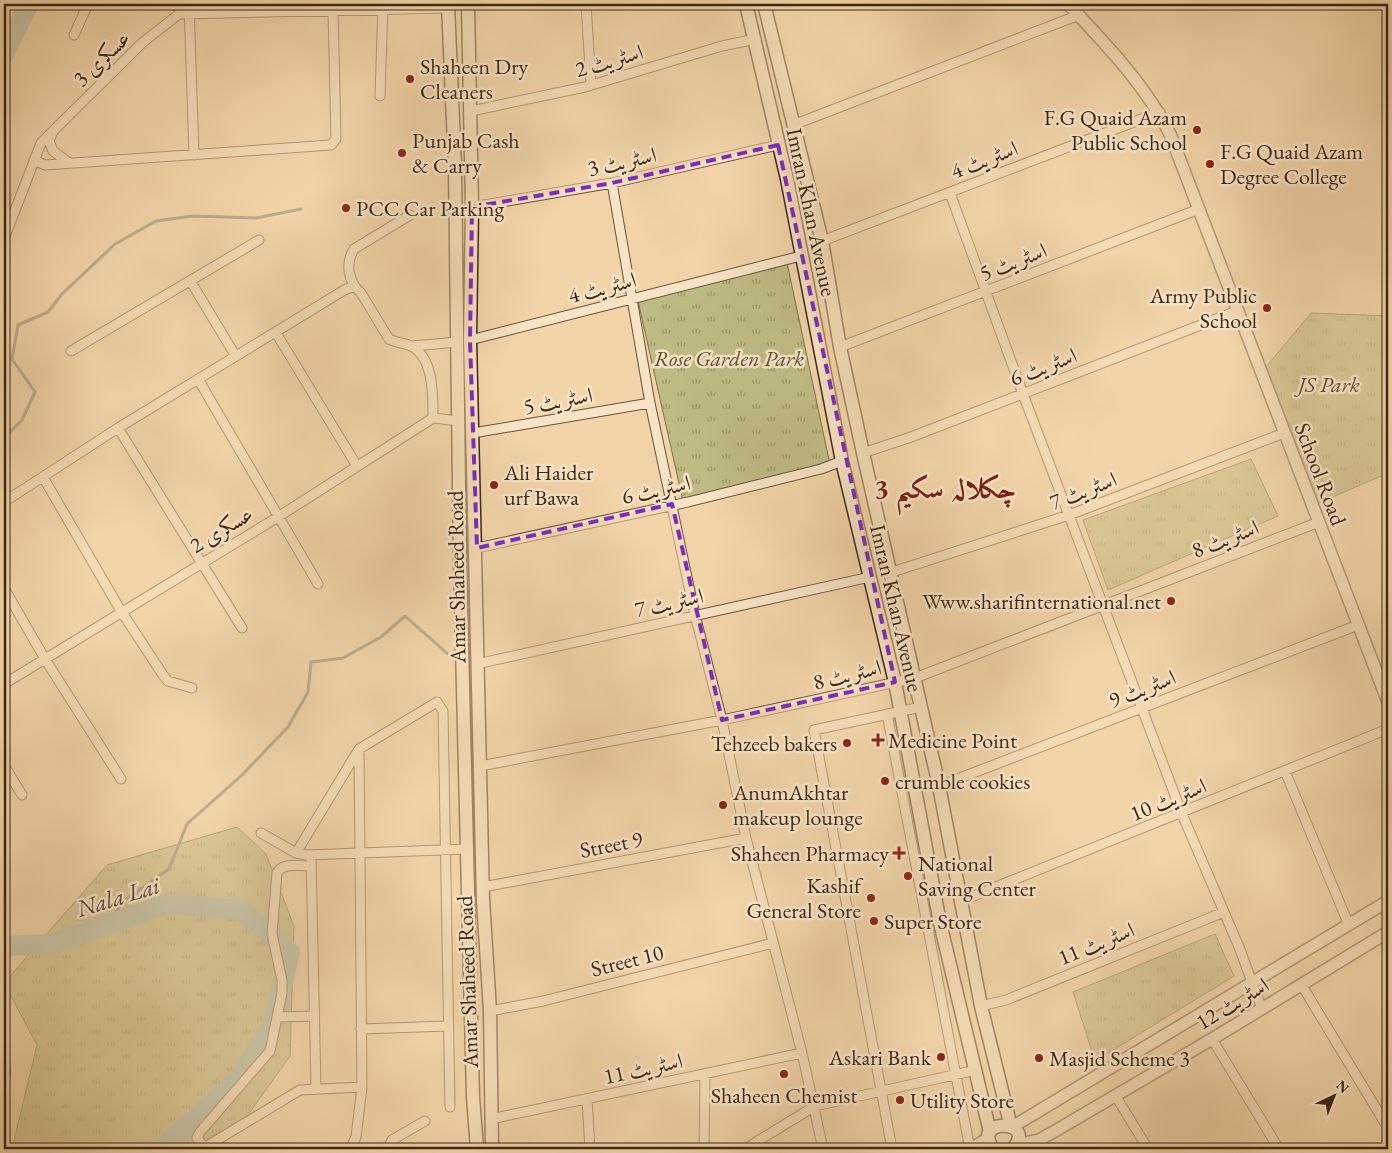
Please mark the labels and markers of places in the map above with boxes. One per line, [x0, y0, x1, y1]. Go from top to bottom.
place label: Shaheen Dry Cleaners [420, 52, 529, 106]
marker: Shaheen Dry Cleaners [404, 73, 416, 85]
place label: F.G Quaid Azam Public School [1044, 103, 1187, 157]
marker: F.G Quaid Azam Public School [1191, 124, 1203, 136]
place label: Punjab Cash & Carry [412, 126, 520, 180]
place label: F.G Quaid Azam Degree College [1220, 137, 1363, 191]
marker: Punjab Cash & Carry [396, 147, 408, 159]
marker: F.G Quaid Azam Degree College [1204, 158, 1216, 170]
place label: PCC Car Parking [356, 194, 504, 223]
marker: PCC Car Parking [340, 202, 352, 214]
place label: Army Public School [1149, 281, 1257, 335]
marker: Army Public School [1261, 302, 1273, 314]
place label: Ali Haider urf Bawa [503, 458, 594, 512]
marker: Ali Haider urf Bawa [488, 479, 500, 491]
place label: Www.sharifinternational.net [922, 587, 1161, 616]
marker: Www.sharifinternational.net [1165, 595, 1177, 607]
place label: Medicine Point [888, 726, 1017, 755]
place label: Tehzeeb bakers [711, 729, 837, 758]
marker: Medicine Point [872, 734, 884, 746]
marker: Tehzeeb bakers [841, 737, 853, 749]
place label: crumble cookies [895, 767, 1030, 796]
marker: crumble cookies [879, 775, 891, 787]
place label: AnumAkhtar makeup lounge [732, 778, 863, 832]
marker: AnumAkhtar makeup lounge [717, 799, 729, 811]
place label: Shaheen Pharmacy [731, 839, 889, 868]
marker: Shaheen Pharmacy [893, 847, 905, 859]
place label: National Saving Center [918, 849, 1036, 903]
marker: National Saving Center [902, 870, 914, 882]
place label: Kashif General Store [746, 871, 864, 925]
marker: Kashif General Store [865, 892, 877, 904]
place label: Super Store [884, 907, 982, 936]
marker: Super Store [868, 915, 880, 927]
place label: Askari Bank [828, 1043, 932, 1072]
place label: Masjid Scheme 3 [1049, 1044, 1190, 1073]
marker: Askari Bank [935, 1051, 947, 1063]
marker: Masjid Scheme 3 [1033, 1052, 1045, 1064]
marker: Shaheen Chemist [778, 1068, 790, 1080]
place label: Shaheen Chemist [711, 1081, 857, 1110]
place label: Utility Store [910, 1086, 1015, 1115]
marker: Utility Store [894, 1094, 906, 1106]

